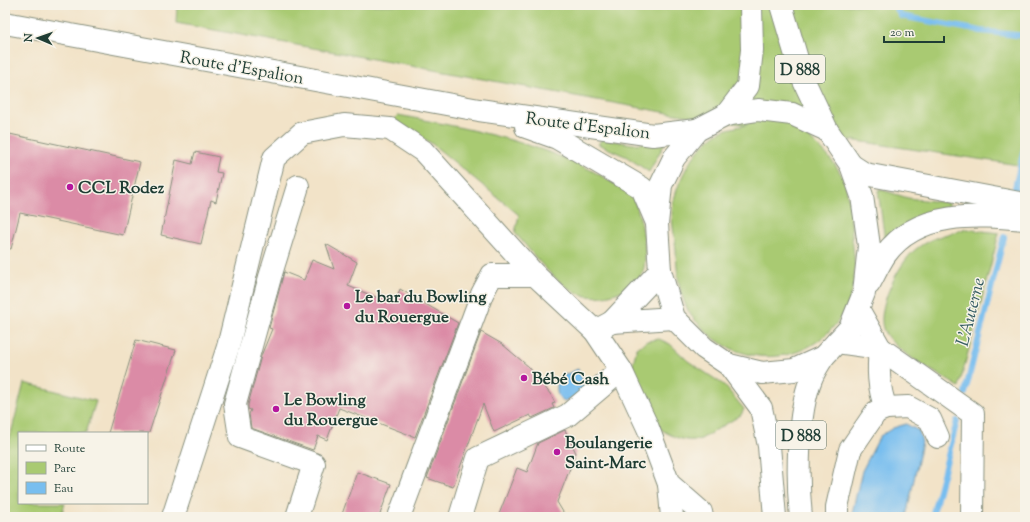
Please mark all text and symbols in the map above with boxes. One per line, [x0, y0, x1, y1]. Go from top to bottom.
north arrow [18, 18, 58, 58]
scale bar [884, 18, 944, 44]
text: 20 m [890, 24, 915, 42]
text: N [21, 33, 37, 43]
street label: Route d'Espalion [178, 46, 305, 92]
road number: D 888 [775, 55, 825, 83]
street label: Route d'Espalion [524, 107, 651, 147]
place label: CCL Rodez [78, 177, 165, 201]
marker: CCL Rodez [65, 182, 75, 192]
water label: L'Auterne [951, 275, 993, 350]
place label: Le bar du Bowling du Rouergue [355, 286, 487, 330]
marker: Le bar du Bowling du Rouergue [342, 301, 352, 311]
place label: Bébé Cash [532, 368, 609, 392]
marker: Bébé Cash [519, 373, 529, 383]
place label: Le Bowling du Rouergue [284, 389, 378, 433]
marker: Le Bowling du Rouergue [271, 404, 281, 414]
road number: D 888 [776, 421, 826, 449]
legend [18, 432, 148, 504]
place label: Boulangerie Saint-Marc [565, 432, 653, 476]
text: Route [54, 440, 86, 458]
marker: Boulangerie Saint-Marc [552, 447, 562, 457]
text: Parc [54, 460, 76, 478]
text: Eau [54, 480, 74, 498]

